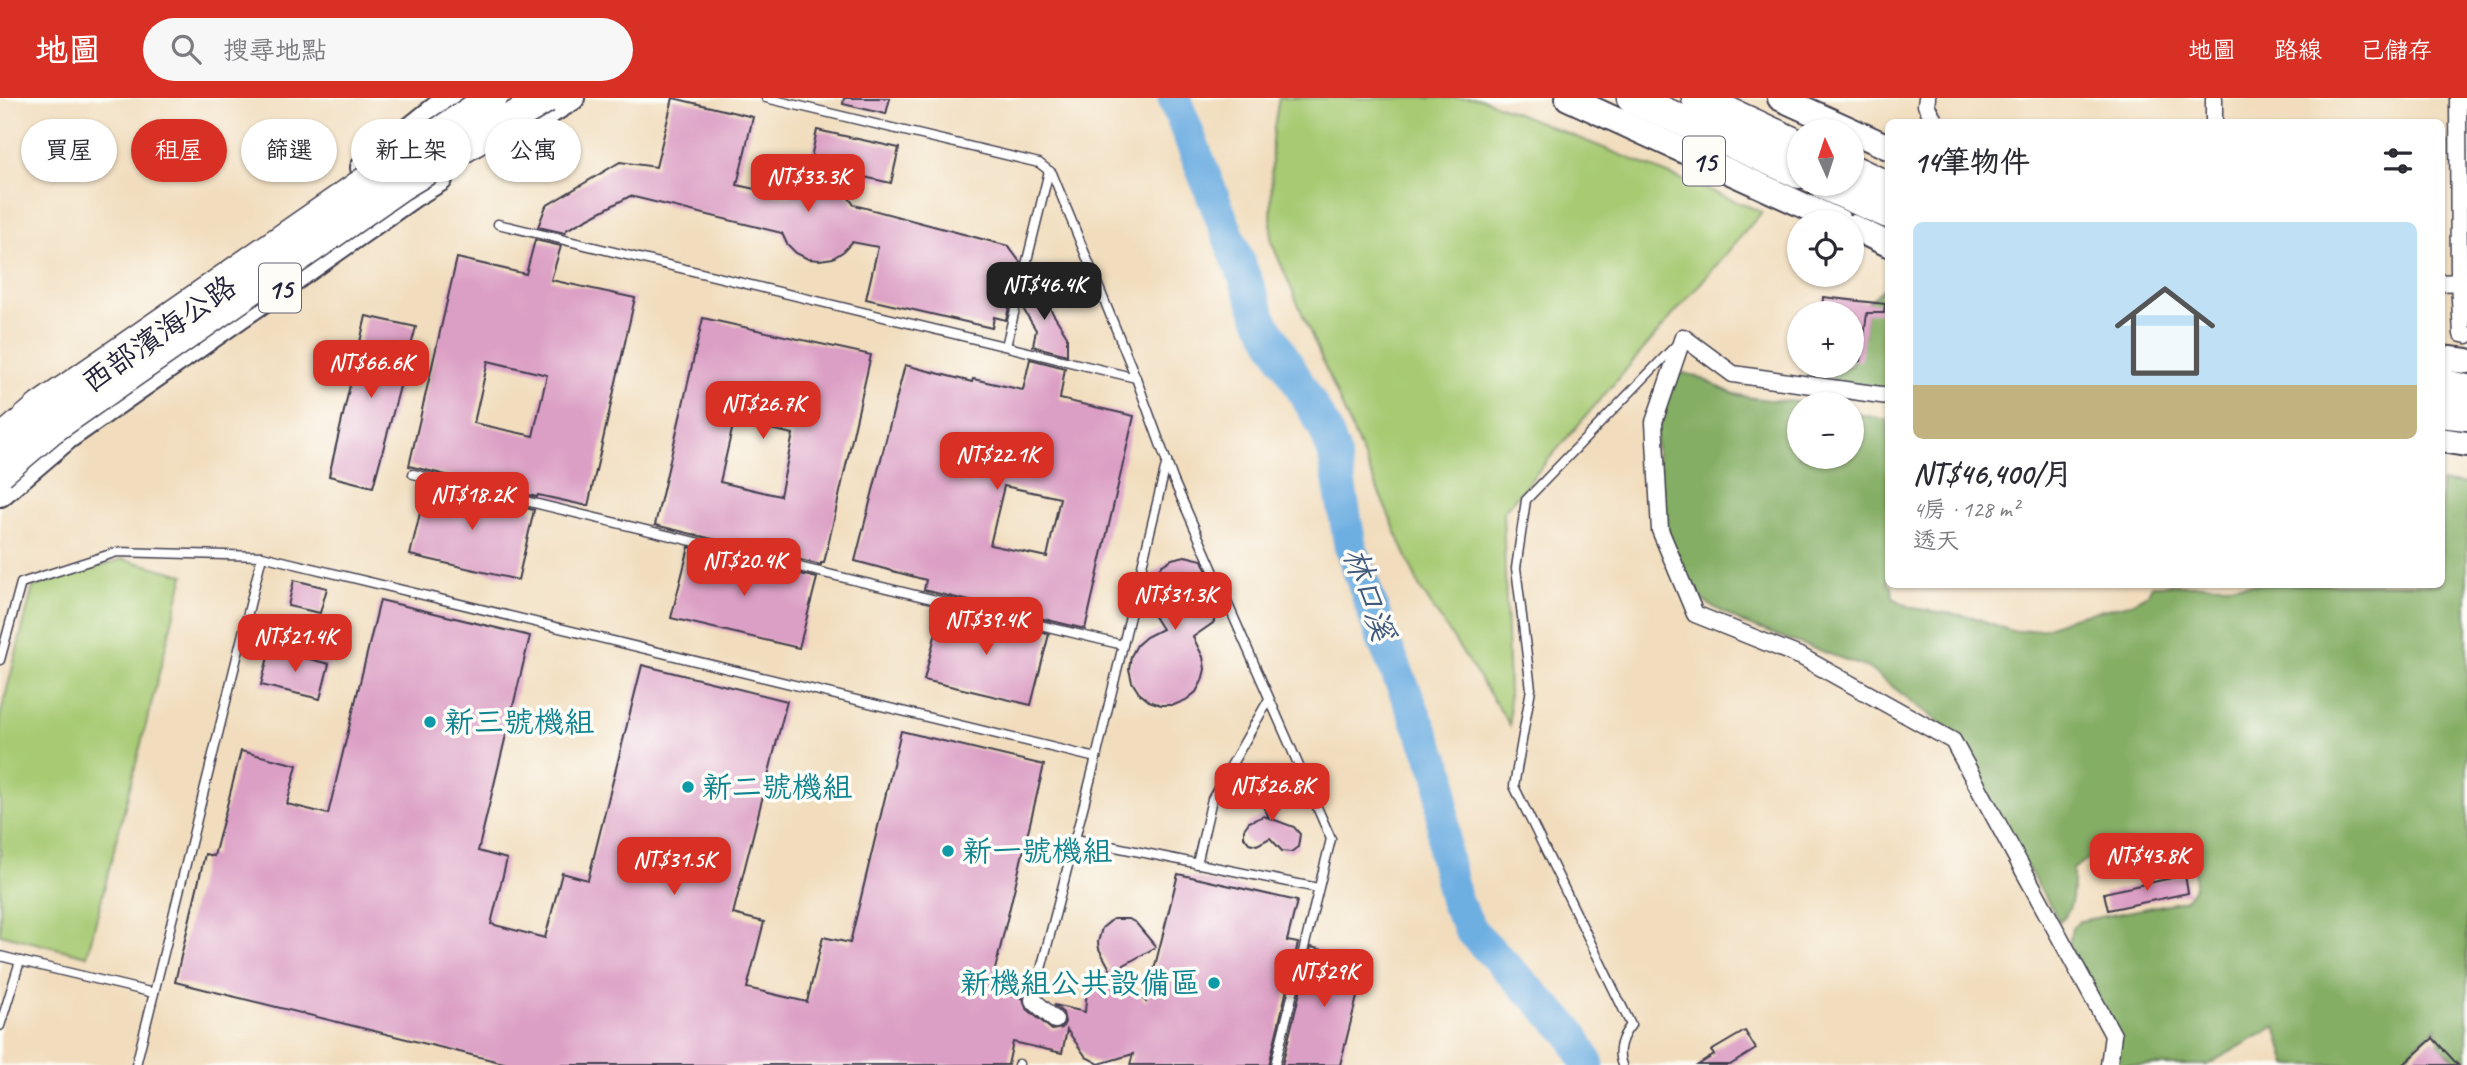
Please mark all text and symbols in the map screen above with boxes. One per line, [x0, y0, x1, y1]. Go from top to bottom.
search box [143, 18, 633, 81]
text: 地圖 [35, 29, 101, 71]
icon: search [167, 30, 205, 68]
text: 搜尋地點 [223, 34, 327, 67]
text: 地圖 [2188, 35, 2236, 65]
text: 路線 [2274, 35, 2322, 65]
text: 已儲存 [2360, 35, 2432, 65]
chip: 買屋 [21, 119, 117, 182]
chip: 租屋 [131, 119, 227, 182]
chip: 篩選 [241, 119, 337, 182]
chip: 新上架 [351, 119, 471, 182]
chip: 公寓 [485, 119, 581, 182]
north arrow [1787, 119, 1864, 196]
map controls [1787, 119, 1864, 469]
road number: 15 [1683, 136, 1725, 186]
icon: filters [2379, 142, 2417, 180]
text: 14筆物件 [1913, 143, 2030, 181]
pin: NT$33.3K [736, 155, 880, 214]
text: NT$33.3K [767, 162, 849, 191]
button: locate [1787, 210, 1864, 287]
pin: NT$46.4K [972, 262, 1116, 322]
road number: 15 [259, 264, 301, 312]
street label: 西部濱海公路 [74, 267, 244, 401]
icon: home [2102, 268, 2228, 394]
text: NT$46.4K [1003, 270, 1085, 299]
button: + [1787, 301, 1864, 378]
pin: NT$66.6K [299, 341, 443, 400]
text: NT$66.6K [329, 348, 413, 377]
pin: NT$26.7K [691, 382, 835, 441]
text: NT$26.7K [722, 389, 804, 418]
button: − [1787, 392, 1864, 469]
pin: NT$22.1K [925, 432, 1069, 492]
text: NT$22.1K [956, 440, 1038, 469]
text: NT$46,400/月 [1913, 455, 2073, 493]
pin: NT$18.2K [400, 472, 544, 532]
text: NT$18.2K [431, 480, 513, 509]
text: 4房 · 128 m² [1913, 495, 2019, 524]
text: 透天 [1913, 526, 1959, 555]
pin: NT$20.4K [672, 538, 816, 598]
water label: 林口溪 [1334, 542, 1405, 648]
text: NT$20.4K [703, 546, 785, 575]
pin: NT$31.3K [1103, 573, 1247, 632]
text: NT$31.3K [1134, 580, 1216, 609]
pin: NT$39.4K [914, 598, 1058, 657]
text: NT$39.4K [945, 605, 1027, 634]
pin: NT$21.4K [223, 614, 367, 674]
text: NT$21.4K [254, 622, 336, 651]
place label: 新三號機組 [444, 703, 595, 741]
marker: 新三號機組 [422, 714, 438, 730]
pin: NT$26.8K [1200, 764, 1344, 823]
place label: 新二號機組 [702, 768, 853, 806]
text: NT$26.8K [1231, 771, 1313, 800]
marker: 新二號機組 [680, 779, 696, 795]
place label: 新一號機組 [962, 832, 1113, 870]
pin: NT$43.8K [2075, 834, 2219, 893]
pin: NT$31.5K [602, 838, 746, 897]
text: NT$43.8K [2106, 841, 2188, 870]
marker: 新一號機組 [940, 843, 956, 859]
text: NT$31.5K [633, 845, 715, 874]
pin: NT$29K [1267, 950, 1381, 1009]
text: NT$29K [1290, 957, 1358, 986]
place label: 新機組公共設備區 [960, 964, 1200, 1002]
marker: 新機組公共設備區 [1206, 975, 1222, 991]

